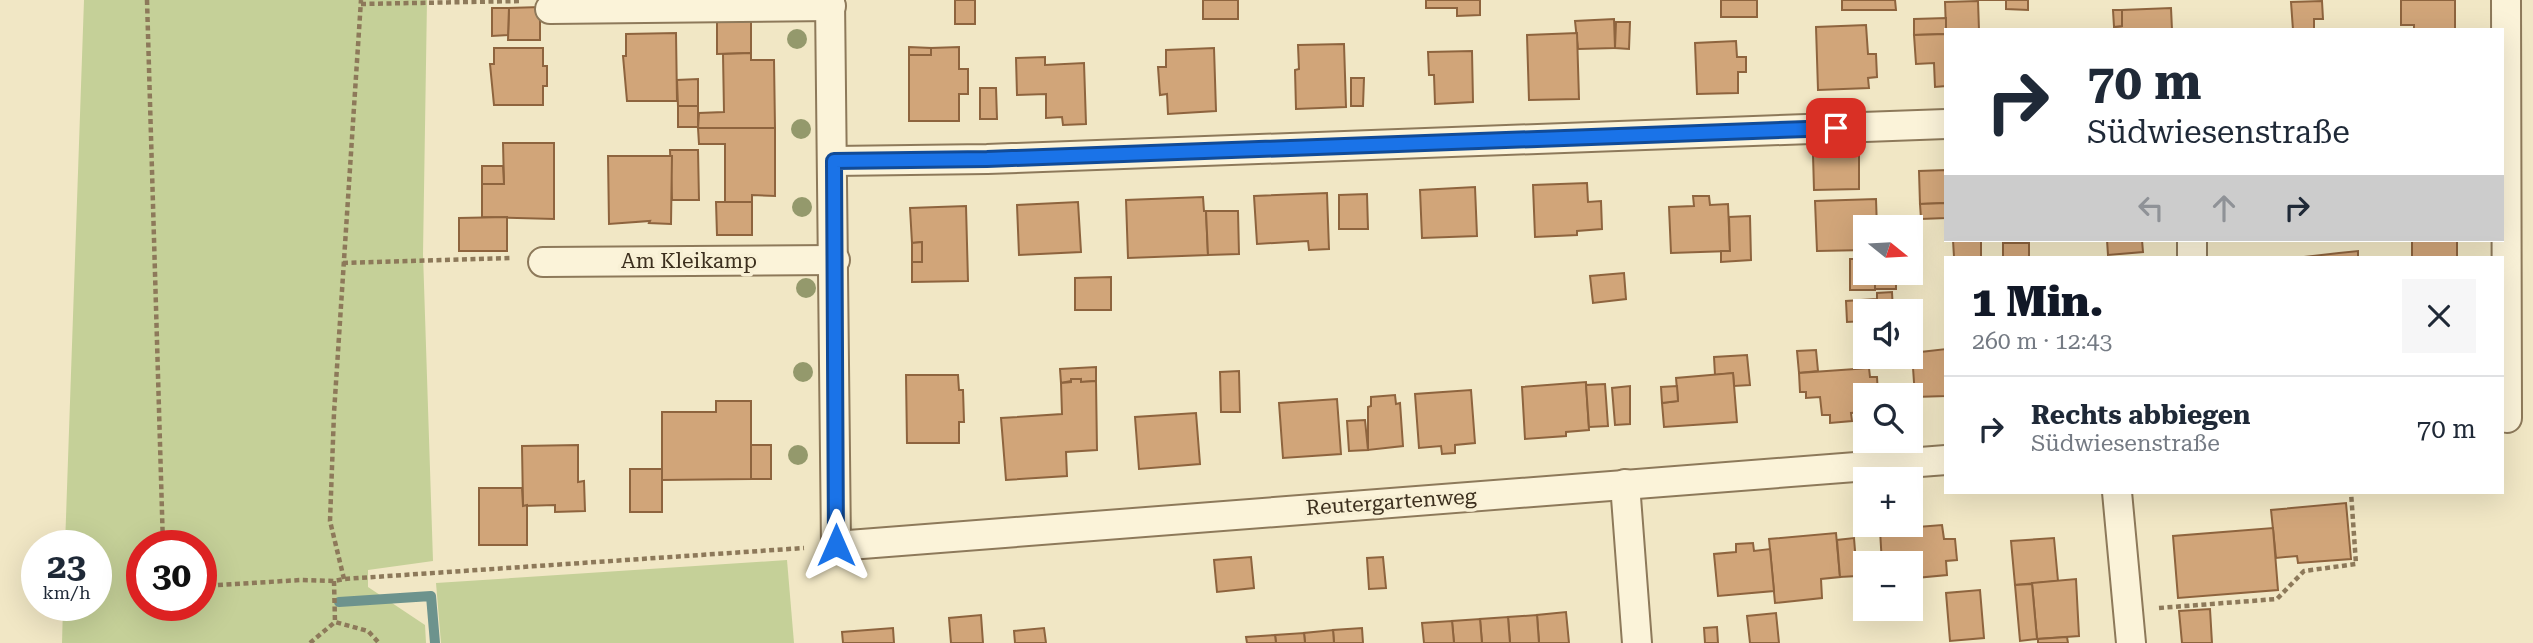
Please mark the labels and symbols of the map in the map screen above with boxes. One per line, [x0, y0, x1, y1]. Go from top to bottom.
pin [1806, 98, 1866, 158]
north arrow [1853, 215, 1923, 285]
street label: Am Kleikamp [621, 249, 757, 273]
street label: Reutergartenweg [1305, 484, 1477, 520]
position arrow [799, 508, 873, 582]
speed limit sign: 30 [126, 530, 217, 621]

